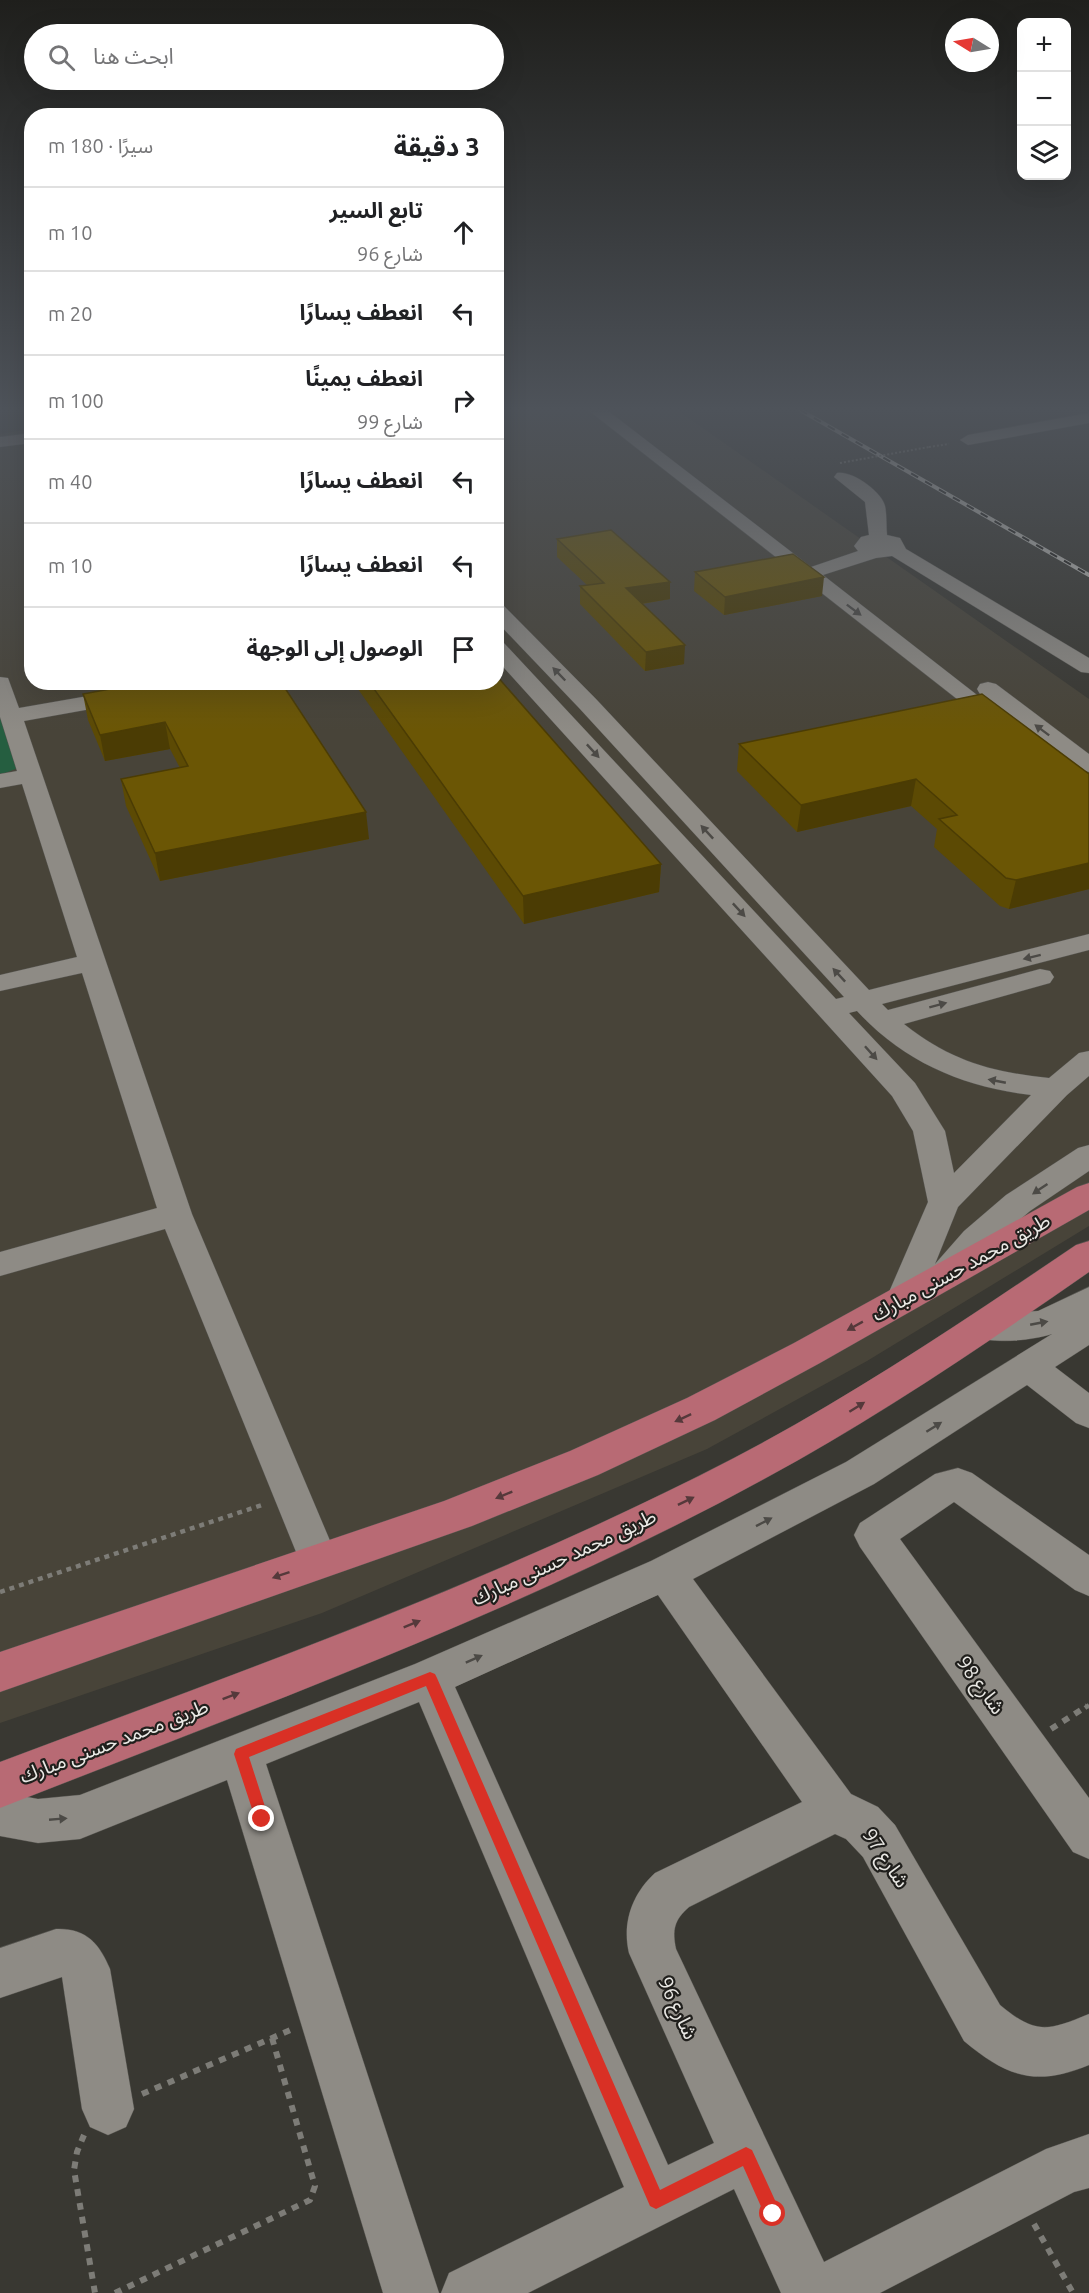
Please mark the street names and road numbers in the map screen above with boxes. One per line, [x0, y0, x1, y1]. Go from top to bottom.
street label: طريق محمد حسنى مبارك [868, 1208, 1055, 1327]
street label: طريق محمد حسنى مبارك [468, 1504, 660, 1611]
street label: شارع 98 [949, 1651, 1010, 1721]
street label: طريق محمد حسنى مبارك [16, 1694, 212, 1789]
street label: شارع 97 [855, 1824, 914, 1894]
street label: شارع 96 [650, 1973, 703, 2044]

